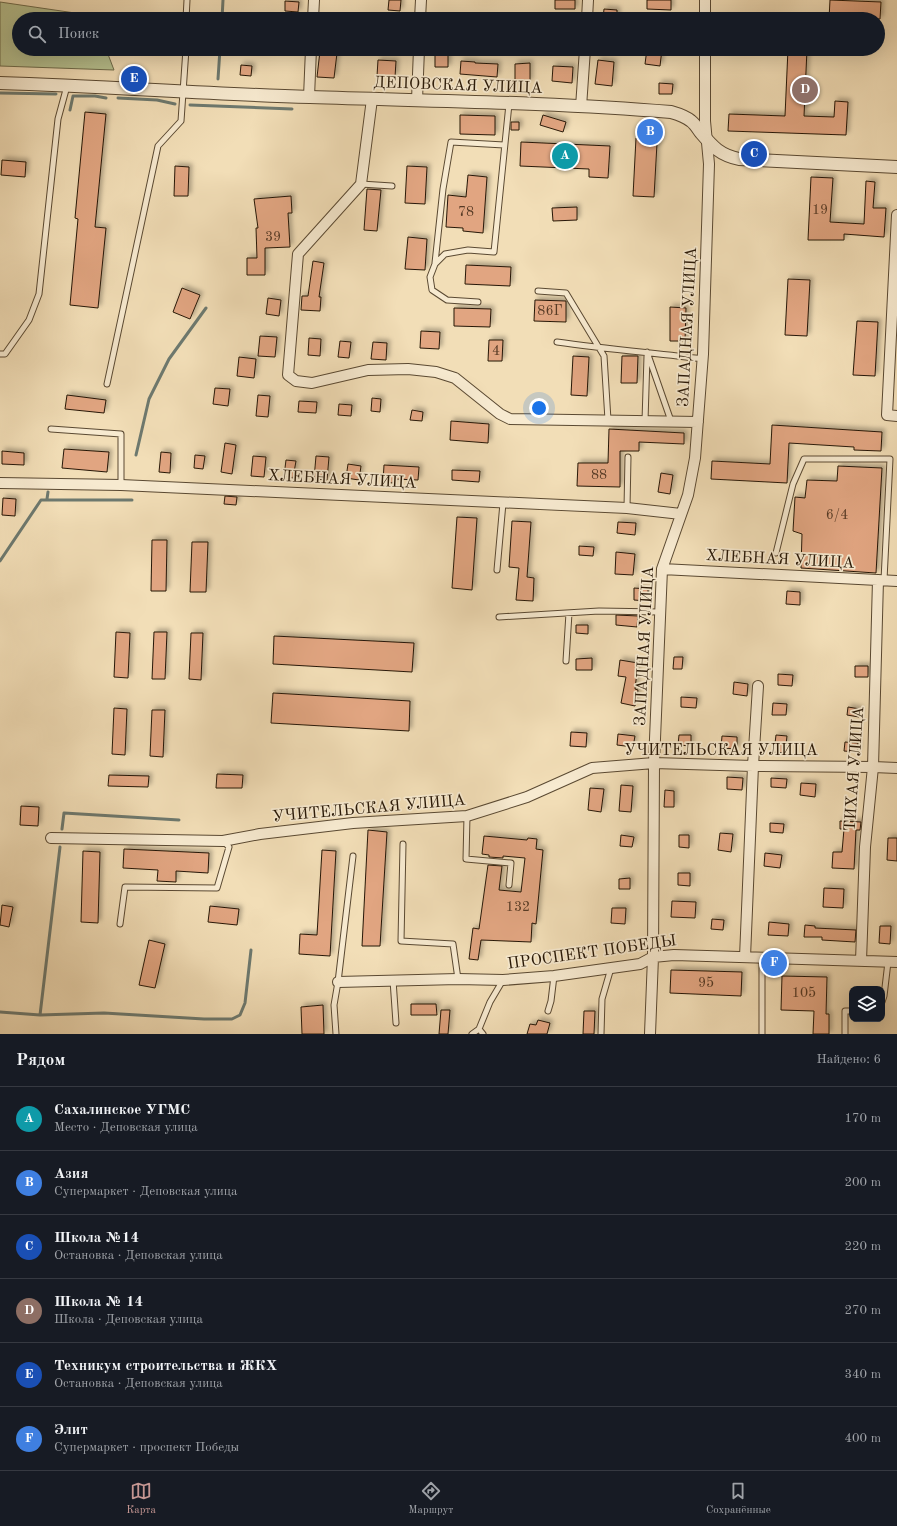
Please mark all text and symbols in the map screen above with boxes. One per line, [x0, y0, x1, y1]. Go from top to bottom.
search box [12, 12, 885, 56]
icon: search [26, 23, 48, 45]
text: Поиск [58, 27, 99, 42]
pin: E [121, 64, 147, 94]
street label: ДЕПОВСКАЯ УЛИЦА [373, 75, 543, 97]
pin: D [792, 75, 818, 105]
pin: B [637, 117, 663, 147]
pin: C [741, 139, 767, 169]
pin: A [552, 141, 578, 171]
house number: 19 [812, 203, 828, 217]
house number: 78 [458, 205, 474, 219]
house number: 39 [265, 230, 281, 244]
street label: ЗАПАДНАЯ УЛИЦА [676, 247, 700, 407]
house number: 86Г [537, 304, 563, 318]
house number: 4 [492, 344, 500, 358]
your location [529, 398, 549, 418]
street label: ХЛЕБНАЯ УЛИЦА [267, 468, 417, 492]
house number: 88 [591, 468, 607, 482]
house number: 6/4 [826, 508, 848, 522]
street label: ХЛЕБНАЯ УЛИЦА [705, 548, 855, 572]
street label: ЗАПАДНАЯ УЛИЦА [633, 566, 657, 726]
street label: ТИХАЯ УЛИЦА [843, 706, 867, 832]
street label: УЧИТЕЛЬСКАЯ УЛИЦА [624, 743, 818, 759]
street label: УЧИТЕЛЬСКАЯ УЛИЦА [272, 793, 466, 825]
house number: 132 [506, 900, 530, 914]
street label: ПРОСПЕКТ ПОБЕДЫ [506, 933, 678, 973]
pin: F [761, 948, 787, 978]
house number: 95 [698, 976, 714, 990]
house number: 105 [792, 986, 816, 1000]
map controls [849, 986, 885, 1022]
button: layers [849, 986, 885, 1022]
text: Рядом [16, 1052, 65, 1069]
text: Найдено: 6 [817, 1053, 881, 1066]
text: Сахалинское УГМС [54, 1103, 190, 1118]
text: A [24, 1112, 34, 1125]
text: 170 m [844, 1112, 881, 1125]
text: Место · Деповская улица [54, 1121, 198, 1134]
text: Азия [54, 1167, 88, 1182]
text: B [24, 1176, 34, 1189]
text: 200 m [844, 1176, 881, 1189]
text: Супермаркет · Деповская улица [54, 1185, 237, 1198]
text: Школа №14 [54, 1231, 139, 1246]
text: C [25, 1240, 33, 1253]
text: 220 m [844, 1240, 881, 1253]
text: Остановка · Деповская улица [54, 1249, 223, 1262]
text: Школа № 14 [54, 1295, 143, 1310]
text: D [24, 1304, 34, 1317]
text: 270 m [844, 1304, 881, 1317]
text: Школа · Деповская улица [54, 1313, 203, 1326]
text: Техникум строительства и ЖКХ [54, 1359, 277, 1374]
text: E [25, 1368, 33, 1381]
text: 340 m [844, 1368, 881, 1381]
text: Остановка · Деповская улица [54, 1377, 223, 1390]
text: Элит [54, 1423, 88, 1438]
text: F [25, 1432, 33, 1445]
text: 400 m [844, 1432, 881, 1445]
text: Супермаркет · проспект Победы [54, 1441, 239, 1454]
tab: Карта [126, 1480, 156, 1518]
tab: Маршрут [408, 1480, 454, 1518]
tab: Сохранённые [706, 1480, 771, 1518]

